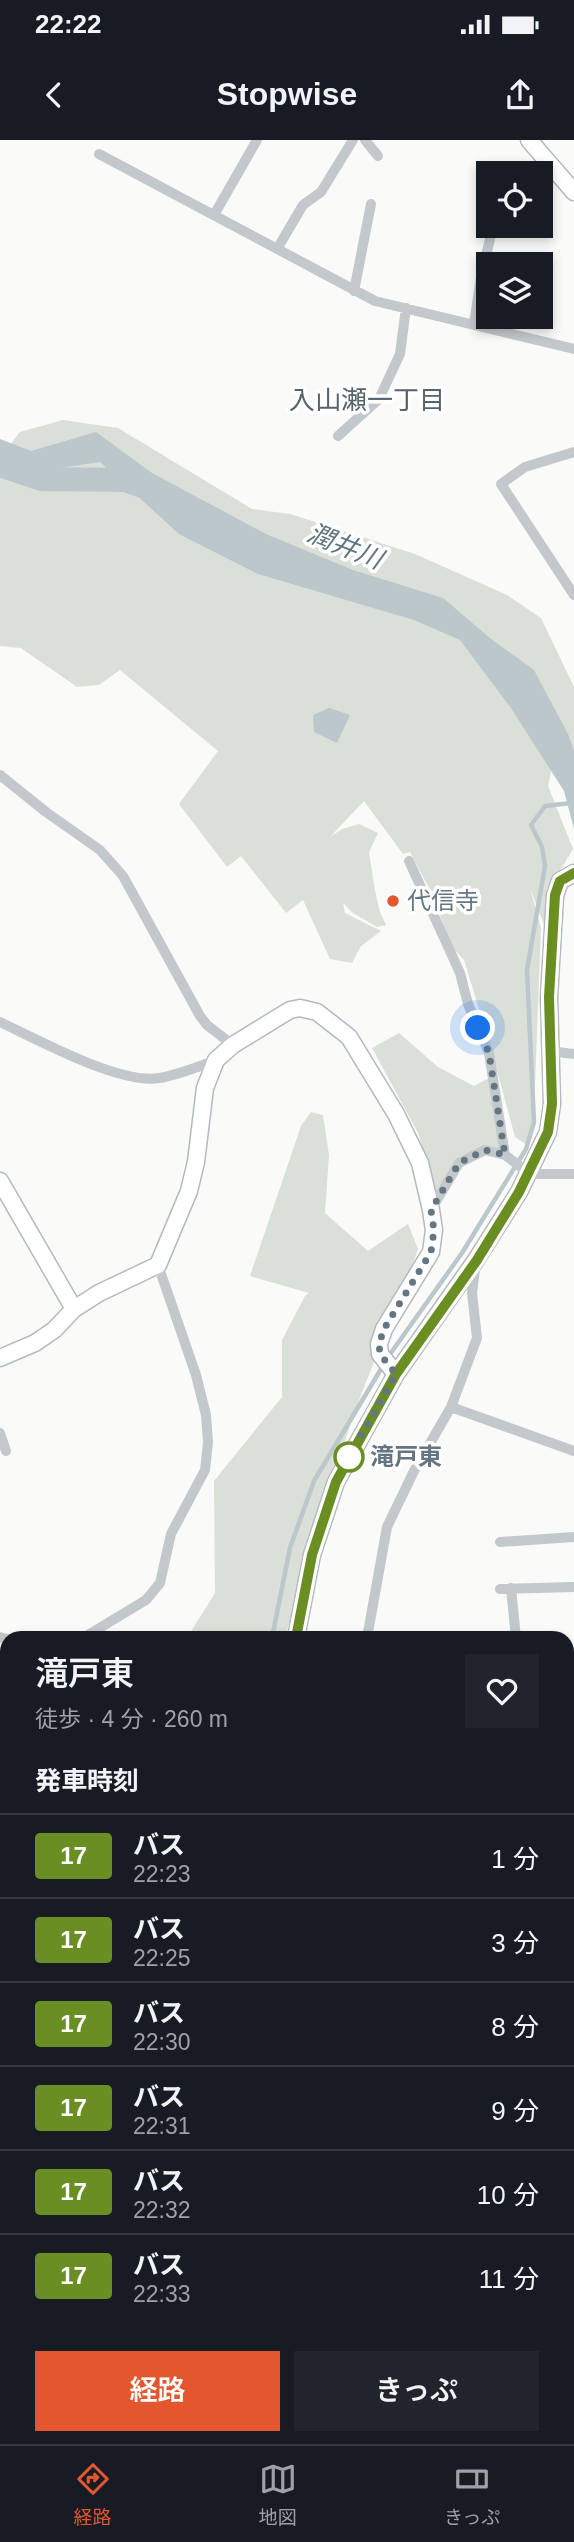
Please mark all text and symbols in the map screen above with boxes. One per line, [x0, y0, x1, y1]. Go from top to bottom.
text: 22:22 [35, 9, 102, 39]
icon: back [35, 76, 73, 114]
text: Stopwise [217, 76, 357, 112]
icon: share [501, 76, 539, 114]
map controls [476, 161, 553, 329]
button: locate [476, 161, 553, 238]
button: layers [476, 252, 553, 329]
district label: 入山瀬一丁目 [289, 385, 445, 415]
water label: 潤井川 [303, 517, 390, 576]
place label: 代信寺 [407, 887, 479, 914]
marker: 代信寺 [385, 893, 401, 909]
your location [460, 1010, 495, 1045]
marker: 滝戸東 [334, 1442, 364, 1472]
place label: 滝戸東 [370, 1443, 442, 1470]
button: heart [465, 1654, 539, 1728]
text: 滝戸東 [35, 1655, 134, 1692]
text: 徒歩 · 4 分 · 260 m [35, 1706, 228, 1732]
text: 発車時刻 [35, 1766, 139, 1796]
text: バス [133, 1830, 185, 1860]
text: 17 [60, 1842, 87, 1869]
text: 1 分 [491, 1844, 539, 1874]
text: 22:23 [133, 1861, 191, 1887]
text: バス [133, 1914, 185, 1944]
text: 17 [60, 1926, 87, 1953]
text: 3 分 [491, 1928, 539, 1958]
text: 22:25 [133, 1945, 191, 1971]
text: バス [133, 1998, 185, 2028]
text: 17 [60, 2010, 87, 2037]
text: 8 分 [491, 2012, 539, 2042]
text: 22:30 [133, 2029, 191, 2055]
text: バス [133, 2082, 185, 2112]
text: 17 [60, 2094, 87, 2121]
text: 9 分 [491, 2096, 539, 2126]
text: 22:31 [133, 2113, 191, 2139]
text: バス [133, 2166, 185, 2196]
text: 17 [60, 2178, 87, 2205]
text: 10 分 [477, 2180, 539, 2210]
text: 22:32 [133, 2197, 191, 2223]
text: バス [133, 2250, 185, 2280]
text: 17 [60, 2262, 87, 2289]
text: 11 分 [479, 2264, 539, 2294]
text: 22:33 [133, 2281, 191, 2307]
button: 経路 [35, 2351, 280, 2431]
button: きっぷ [294, 2351, 539, 2431]
tab: 経路 [74, 2460, 112, 2529]
tab: 地図 [259, 2460, 297, 2529]
tab: きっぷ [444, 2460, 500, 2529]

